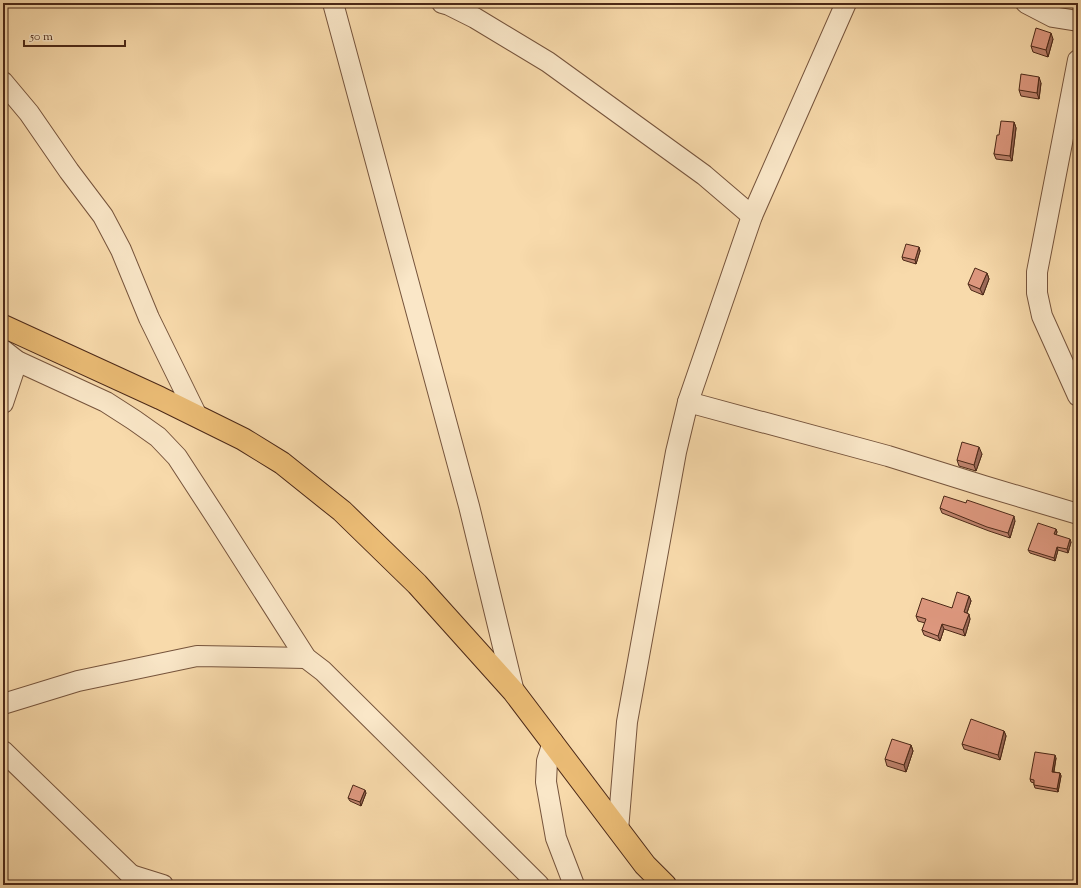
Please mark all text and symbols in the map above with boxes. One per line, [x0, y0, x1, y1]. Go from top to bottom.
scale bar [24, 22, 125, 48]
text: 50 m [29, 28, 53, 46]

